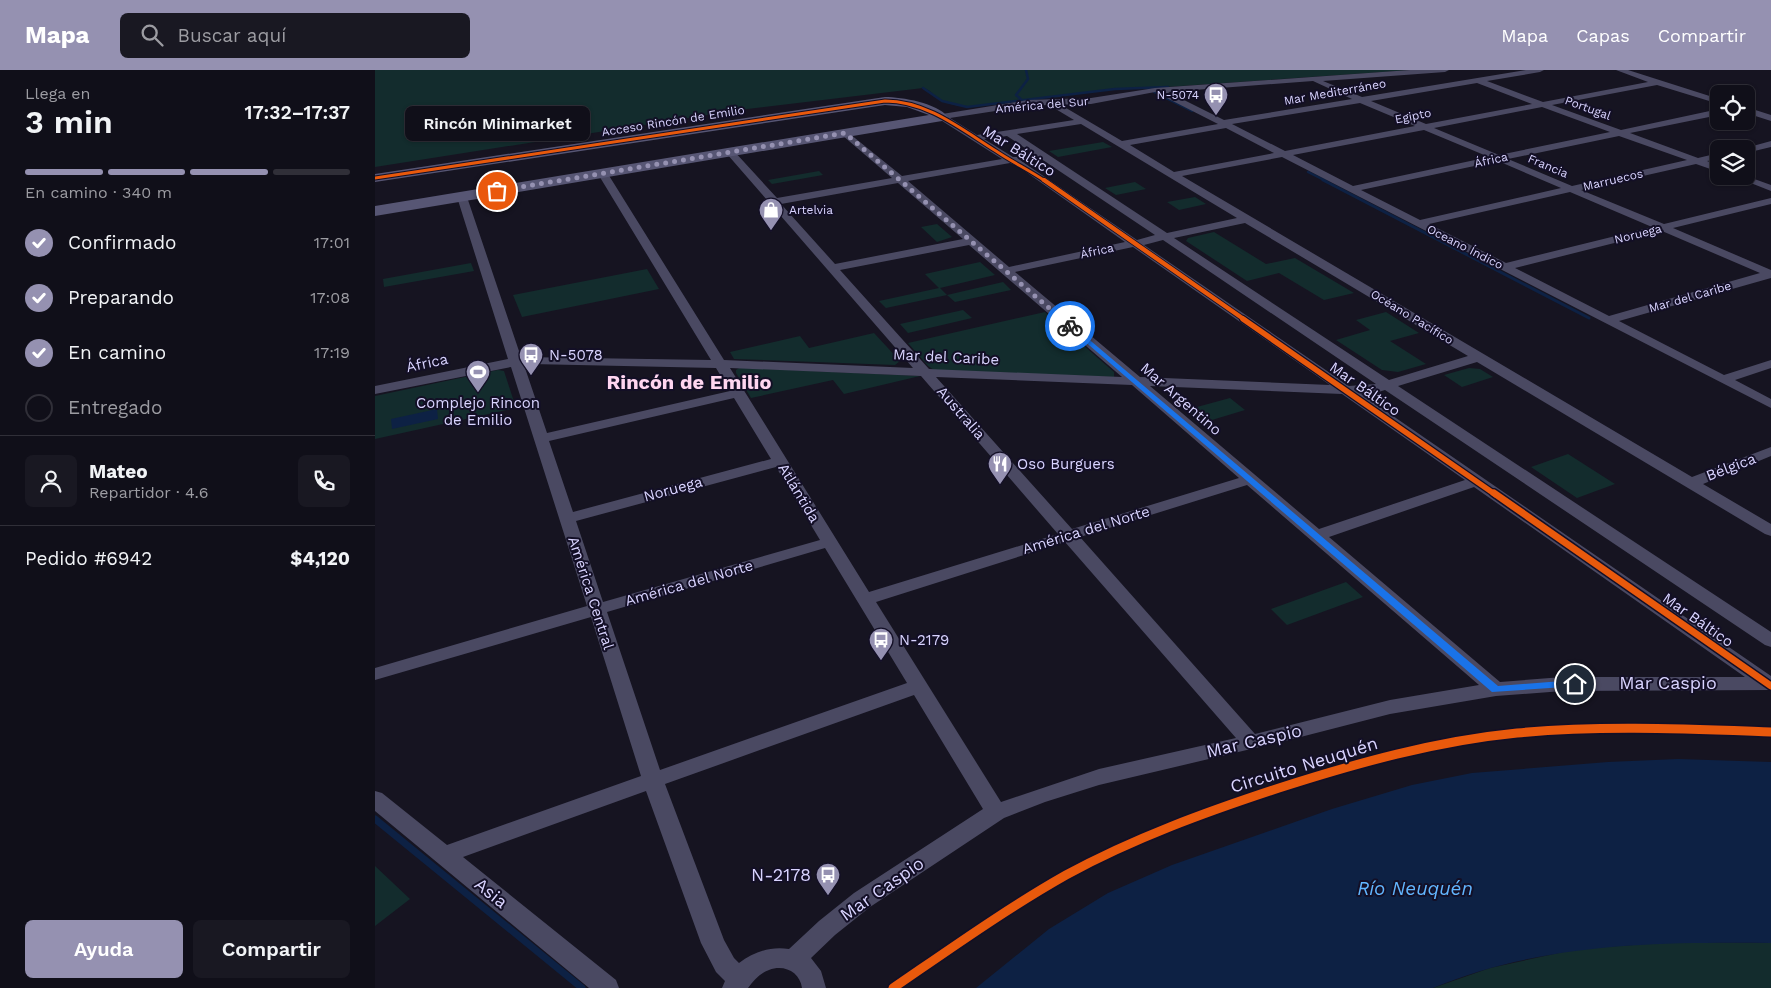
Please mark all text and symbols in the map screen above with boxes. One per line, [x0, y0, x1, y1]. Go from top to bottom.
search box [120, 13, 470, 58]
text: Mapa [25, 21, 90, 49]
icon: search [138, 21, 166, 49]
text: Buscar aquí [178, 24, 286, 47]
text: Mapa [1501, 25, 1548, 46]
text: Capas [1576, 25, 1630, 46]
text: Compartir [1658, 25, 1746, 46]
street label: Mar Mediterráneo [1283, 76, 1387, 108]
bus stop icon: N-5074 [1203, 82, 1229, 116]
text: Llega en [25, 84, 91, 103]
map controls [1710, 85, 1755, 185]
button: locate [1710, 85, 1755, 130]
place label: N-5074 [1157, 88, 1199, 102]
street label: Portugal [1563, 93, 1613, 123]
street label: América del Sur [995, 94, 1089, 116]
text: 17:32–17:37 [245, 101, 350, 124]
text: 3 min [25, 103, 113, 141]
street label: Acceso Rincón de Emilio [600, 103, 746, 139]
callout: Rincón Minimarket [404, 106, 589, 141]
street label: Egipto [1394, 106, 1432, 126]
text: Rincón Minimarket [423, 114, 572, 133]
street label: Mar Báltico [979, 122, 1059, 180]
button: layers [1710, 140, 1755, 185]
street label: África [1473, 150, 1509, 170]
street label: Francia [1526, 151, 1570, 181]
street label: Marruecos [1582, 166, 1644, 194]
pin [476, 170, 518, 212]
icon: bag [483, 177, 511, 205]
text: En camino · 340 m [25, 183, 172, 202]
shop icon: Artelvia [758, 197, 784, 231]
place label: Artelvia [789, 203, 833, 217]
street label: Noruega [1613, 221, 1663, 247]
street label: Oceano Índico [1425, 222, 1505, 272]
icon: check [25, 229, 53, 257]
text: Confirmado [68, 231, 177, 254]
text: 17:01 [314, 233, 350, 252]
street label: África [1079, 241, 1115, 261]
street label: Mar del Caribe [1647, 279, 1733, 315]
icon: check [25, 284, 53, 312]
text: Preparando [68, 286, 174, 309]
street label: Océano Pacífico [1368, 287, 1456, 347]
text: 17:08 [310, 288, 350, 307]
courier [1045, 301, 1095, 351]
icon: bike [1056, 312, 1084, 340]
icon: check [25, 339, 53, 367]
text: En camino [68, 341, 166, 364]
bus stop icon: N-5078 [518, 342, 544, 376]
text: 17:19 [314, 343, 350, 362]
street label: Mar del Caribe [892, 345, 1000, 369]
place label: N-5078 [549, 346, 603, 364]
street label: África [404, 350, 450, 376]
street label: Mar Báltico [1326, 358, 1404, 420]
sports icon: Complejo Rincon de Emilio [465, 359, 491, 393]
street label: Mar Argentino [1137, 359, 1225, 439]
district label: Rincón de Emilio [607, 370, 771, 394]
street label: Australia [933, 383, 989, 444]
place label: Complejo Rincon de Emilio [416, 394, 540, 429]
text: Entregado [68, 396, 162, 419]
street label: Bélgica [1704, 449, 1759, 485]
restaurant icon: Oso Burguers [987, 451, 1013, 485]
button: person [25, 455, 77, 507]
button: phone [298, 455, 350, 507]
place label: Oso Burguers [1017, 455, 1115, 473]
text: Mateo [89, 460, 148, 483]
street label: Atlántida [774, 460, 824, 526]
street label: Noruega [642, 472, 705, 506]
text: Repartidor · 4.6 [89, 483, 208, 502]
street label: América del Norte [1020, 502, 1152, 558]
street label: América Central [564, 534, 618, 652]
text: Pedido #6942 [25, 547, 152, 570]
text: $4,120 [290, 547, 350, 570]
street label: América del Norte [623, 556, 755, 610]
street label: Mar Báltico [1659, 589, 1737, 651]
bus stop icon: N-2179 [868, 627, 894, 661]
place label: N-2179 [899, 631, 949, 649]
pin [1554, 663, 1596, 705]
icon: home [1561, 670, 1589, 698]
street label: Mar Caspio [1619, 672, 1717, 693]
street label: Mar Caspio [1204, 719, 1304, 762]
street label: Circuito Neuquén [1228, 732, 1380, 797]
street label: Mar Caspio [836, 852, 928, 925]
bus stop icon: N-2178 [815, 862, 841, 896]
place label: N-2178 [751, 864, 811, 885]
street label: Asia [471, 873, 512, 912]
water label: Río Neuquén [1357, 877, 1473, 900]
button: Ayuda [25, 920, 183, 978]
button: Compartir [193, 920, 350, 978]

